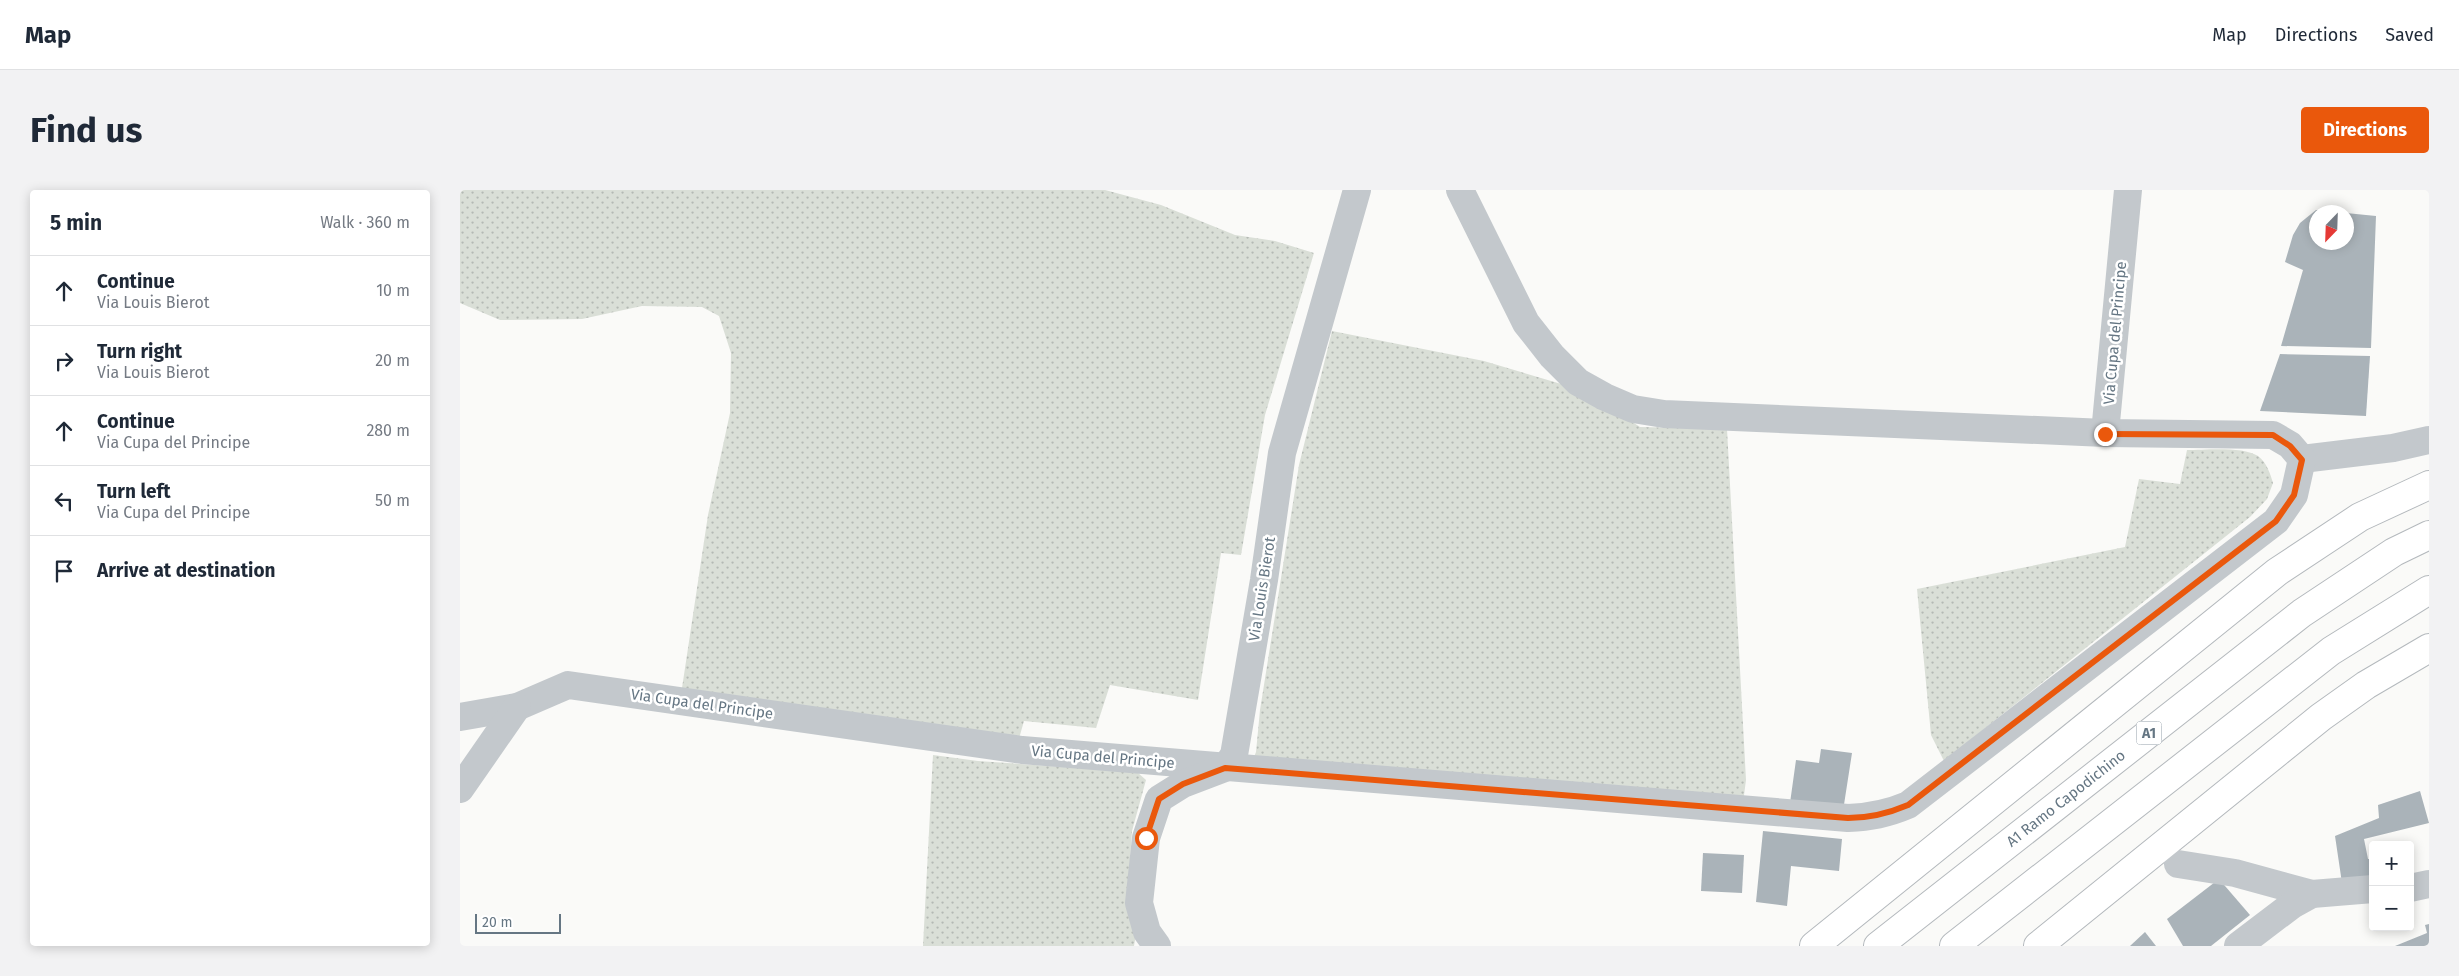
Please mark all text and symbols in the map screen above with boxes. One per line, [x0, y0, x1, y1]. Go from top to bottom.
text: Map [25, 21, 71, 49]
text: Map [2212, 24, 2247, 46]
text: Directions [2275, 24, 2357, 46]
text: Saved [2385, 24, 2434, 46]
button: Directions [2301, 107, 2429, 153]
text: Find us [30, 109, 142, 151]
north arrow [2309, 205, 2354, 250]
text: 5 min [50, 210, 102, 236]
text: Walk · 360 m [320, 213, 410, 232]
street label: Via Cupa del Principe [2100, 261, 2130, 405]
text: Continue [97, 270, 175, 293]
icon: ahead [50, 277, 78, 305]
text: 10 m [376, 281, 410, 300]
text: Via Louis Bierot [97, 293, 210, 312]
text: Turn right [97, 340, 182, 363]
icon: right [50, 347, 78, 375]
text: 20 m [375, 351, 410, 370]
text: Via Louis Bierot [97, 363, 210, 382]
text: Continue [97, 410, 175, 433]
icon: ahead [50, 417, 78, 445]
text: 280 m [366, 421, 410, 440]
route end [2094, 423, 2117, 446]
text: Via Cupa del Principe [97, 433, 250, 452]
text: Turn left [97, 480, 171, 503]
icon: left [50, 487, 78, 515]
text: 50 m [375, 491, 410, 510]
text: Via Cupa del Principe [97, 503, 250, 522]
street label: Via Louis Bierot [1245, 535, 1279, 643]
icon: arrive [50, 557, 78, 585]
text: Arrive at destination [97, 559, 276, 582]
street label: Via Cupa del Principe [630, 685, 774, 723]
road number: A1 [2136, 722, 2162, 744]
street label: Via Cupa del Principe [1031, 742, 1175, 772]
street label: A1 Ramo Capodichino [2003, 746, 2129, 851]
route start [1135, 827, 1158, 850]
map controls [2369, 841, 2414, 931]
button: + [2369, 841, 2414, 886]
button: − [2369, 886, 2414, 931]
scale bar [475, 911, 561, 934]
text: 20 m [482, 914, 512, 931]

